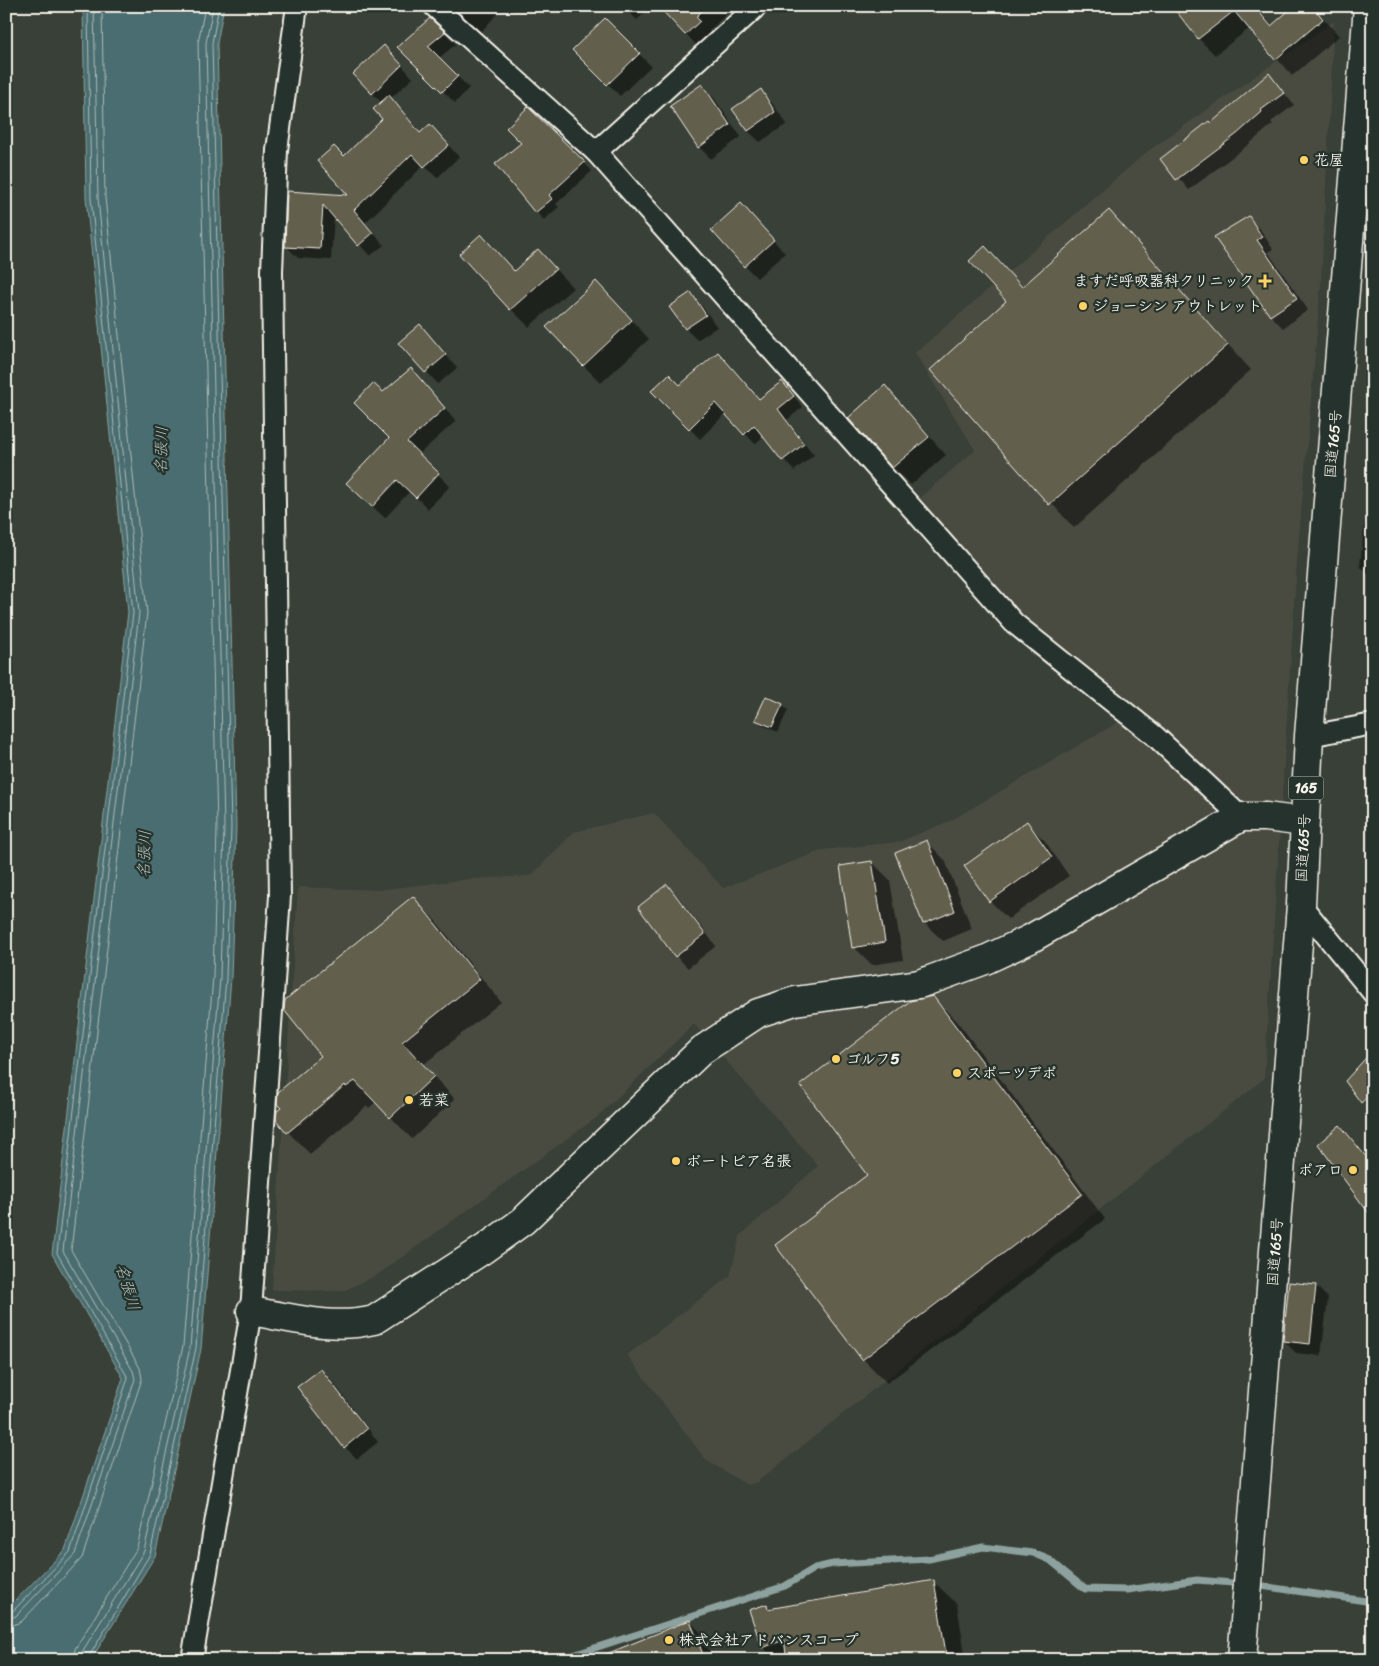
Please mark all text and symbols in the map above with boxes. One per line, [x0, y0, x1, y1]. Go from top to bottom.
place label: 花屋 [1314, 147, 1344, 173]
marker: 花屋 [1298, 154, 1310, 166]
place label: ますだ呼吸器科クリニック [1074, 268, 1254, 294]
marker: ますだ呼吸器科クリニック [1258, 274, 1272, 288]
place label: ジョーシン アウトレット [1093, 293, 1262, 319]
marker: ジョーシン アウトレット [1077, 300, 1089, 312]
street label: 国道165号 [1317, 408, 1349, 480]
water label: 名張川 [146, 426, 176, 474]
road number: 165 [1288, 776, 1324, 800]
street label: 国道165号 [1288, 813, 1318, 883]
water label: 名張川 [129, 830, 159, 878]
place label: ゴルフ5 [846, 1046, 900, 1072]
marker: ゴルフ5 [830, 1053, 842, 1065]
place label: スポーツデポ [967, 1060, 1057, 1086]
marker: スポーツデポ [951, 1067, 963, 1079]
place label: 若菜 [419, 1087, 449, 1113]
marker: 若菜 [403, 1094, 415, 1106]
place label: ボートピア名張 [686, 1148, 791, 1174]
marker: ボートピア名張 [670, 1155, 682, 1167]
place label: ポアロ [1298, 1157, 1343, 1183]
marker: ポアロ [1347, 1164, 1359, 1176]
street label: 国道165号 [1260, 1217, 1290, 1287]
water label: 名張川 [107, 1260, 149, 1314]
place label: 株式会社アドバンスコープ [679, 1627, 858, 1653]
marker: 株式会社アドバンスコープ [663, 1634, 675, 1646]

